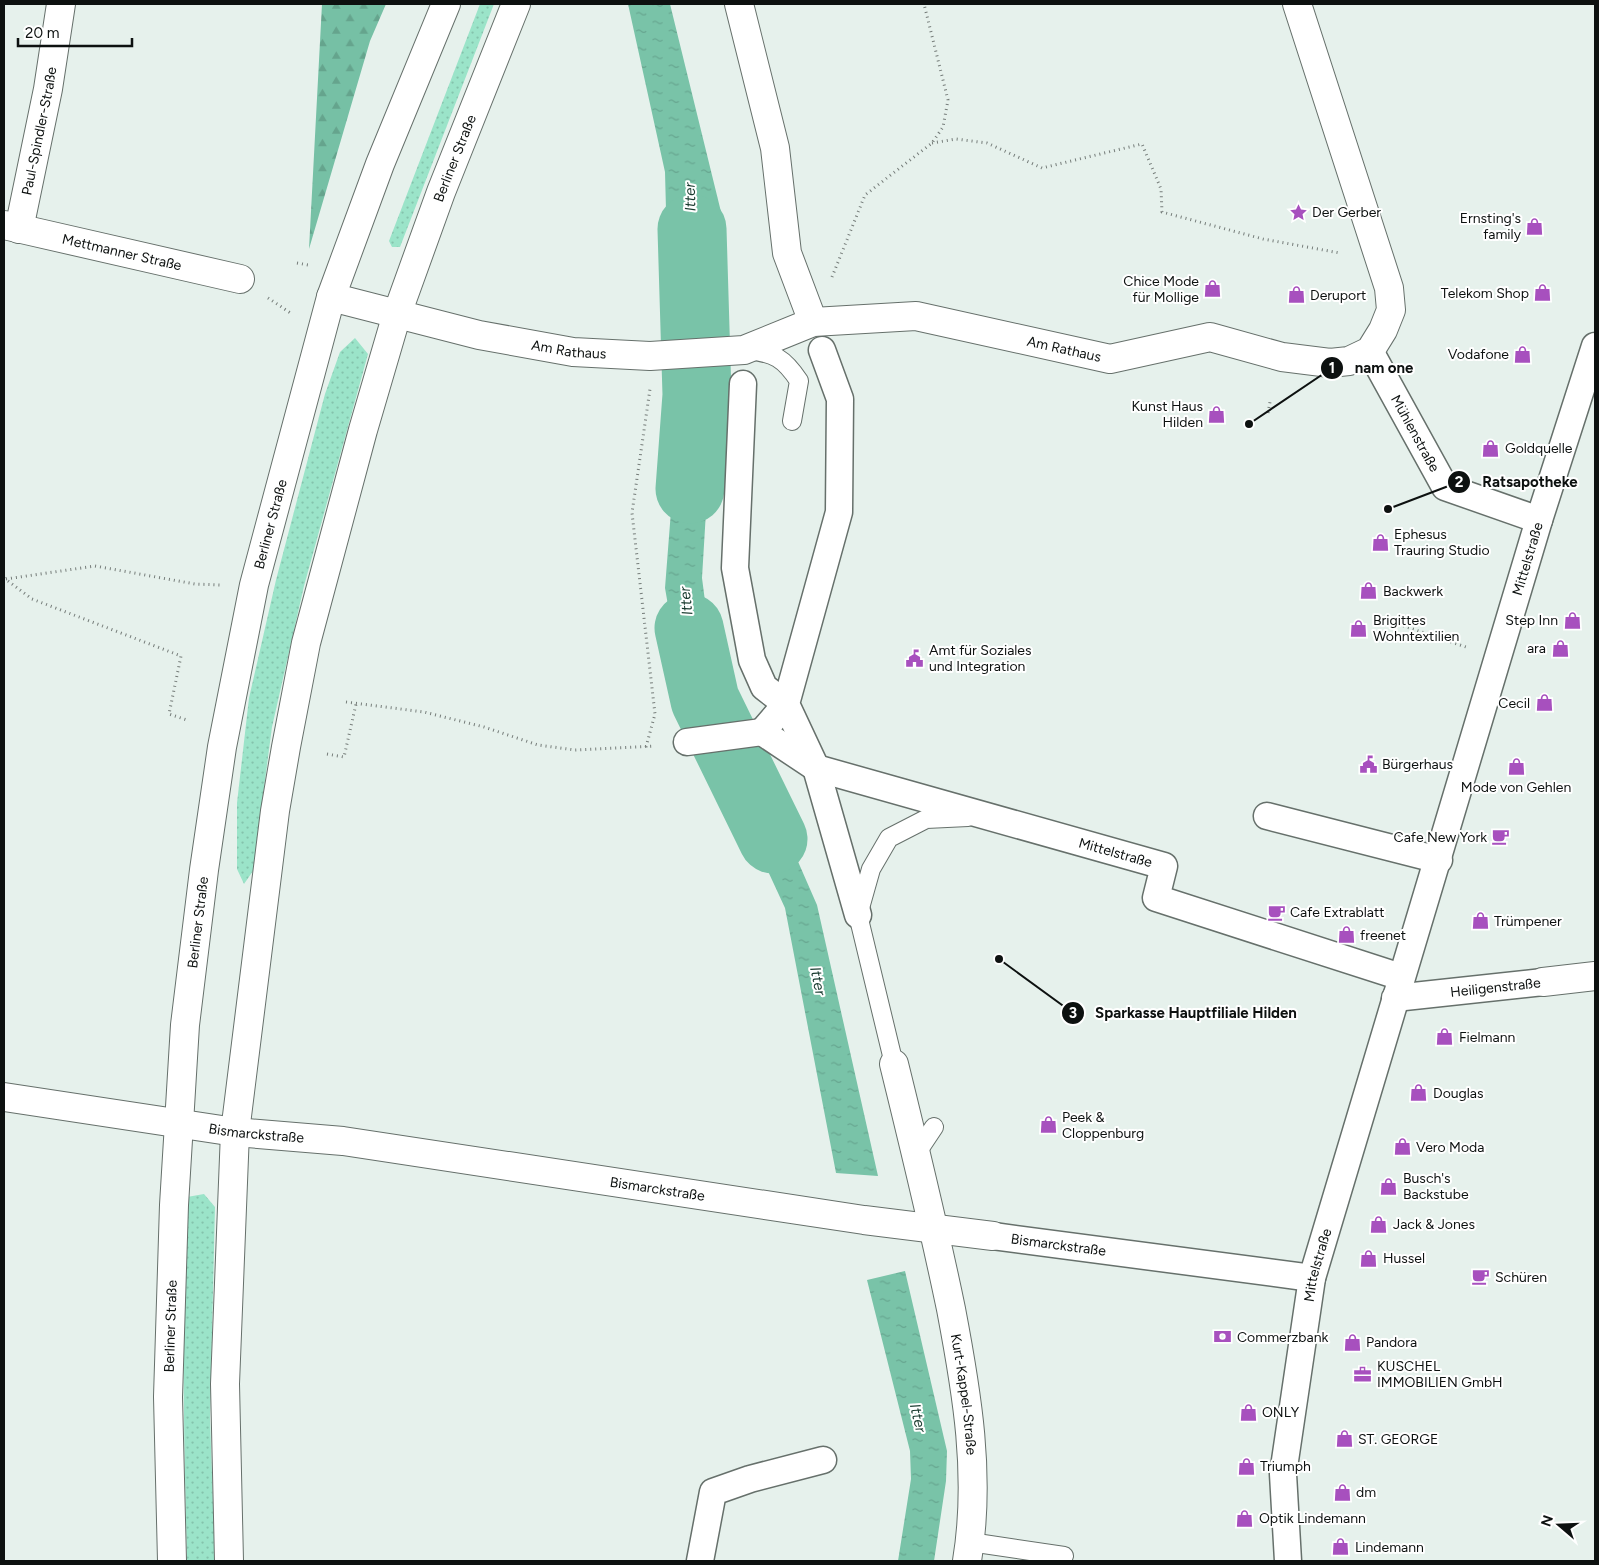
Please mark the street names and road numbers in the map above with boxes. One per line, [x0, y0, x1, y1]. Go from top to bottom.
street label: Paul-Spindler-Straße [18, 65, 60, 197]
street label: Berliner Straße [430, 112, 480, 204]
street label: Mettmanner Straße [60, 231, 184, 274]
street label: Am Rathaus [1025, 333, 1103, 366]
street label: Am Rathaus [530, 337, 607, 363]
street label: Mühlenstraße [1387, 392, 1443, 475]
street label: Berliner Straße [251, 477, 291, 571]
street label: Mittelstraße [1509, 520, 1547, 598]
street label: Mittelstraße [1077, 834, 1154, 871]
street label: Berliner Straße [184, 875, 212, 969]
street label: Heiligenstraße [1449, 974, 1542, 1001]
street label: Bismarckstraße [207, 1120, 305, 1147]
street label: Bismarckstraße [609, 1174, 706, 1205]
street label: Mittelstraße [1301, 1226, 1336, 1303]
street label: Bismarckstraße [1010, 1230, 1107, 1260]
street label: Berliner Straße [161, 1279, 181, 1372]
street label: Kurt-Kappel-Straße [947, 1333, 980, 1456]

